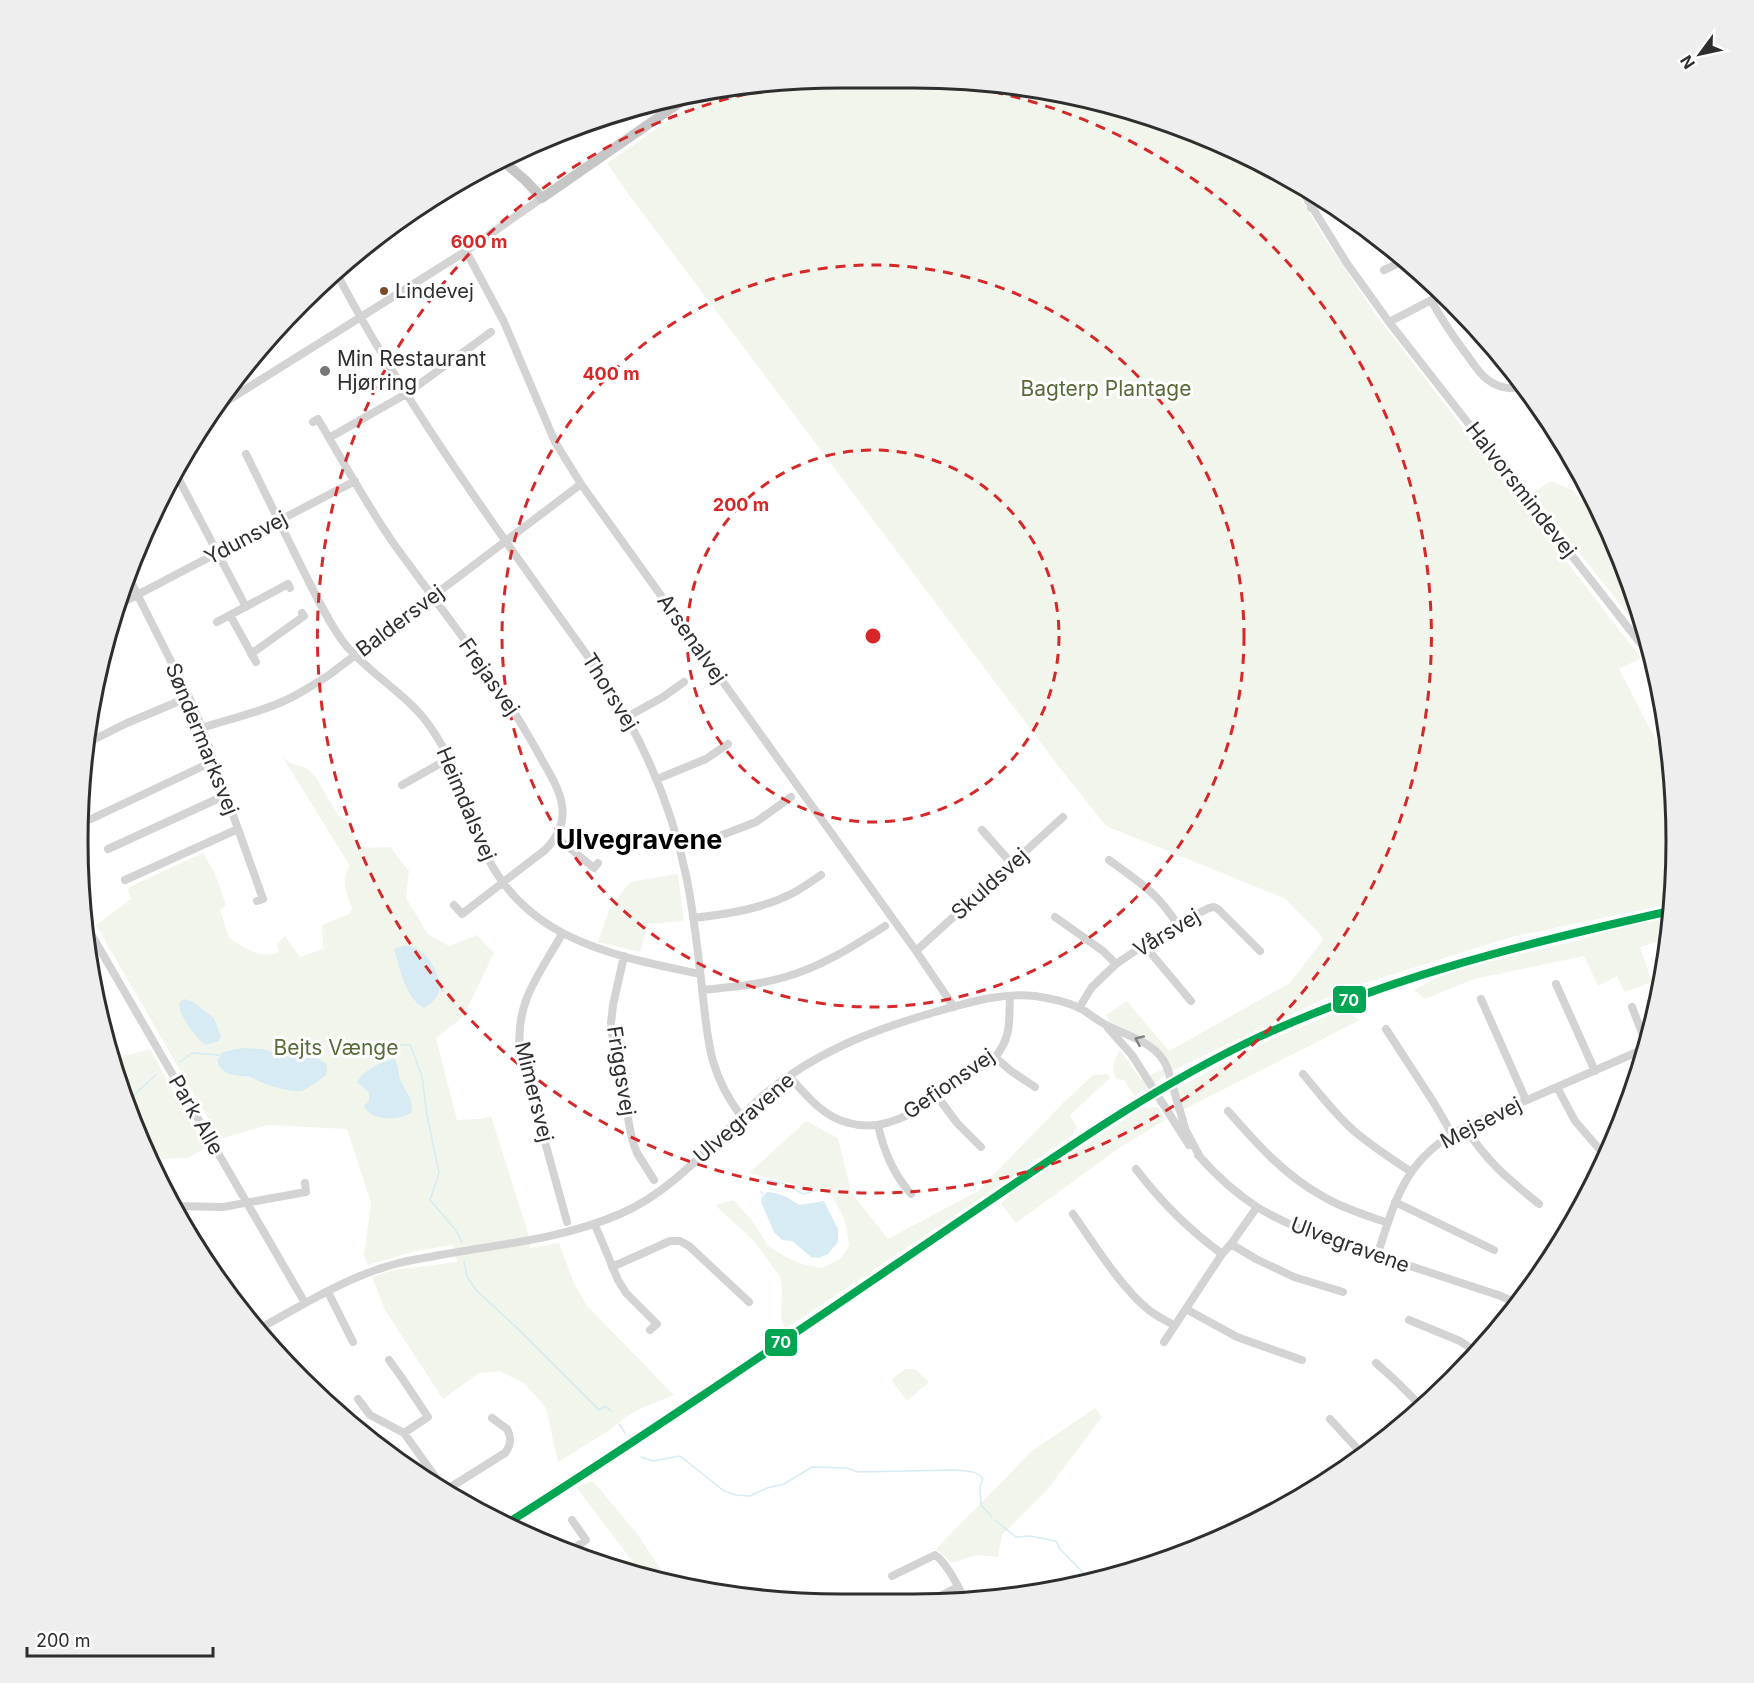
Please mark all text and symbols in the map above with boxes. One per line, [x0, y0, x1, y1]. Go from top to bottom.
north arrow [1670, 24, 1730, 84]
text: N [1676, 52, 1699, 73]
text: 600 m [451, 231, 507, 252]
place label: Lindevej [395, 279, 474, 303]
marker: Lindevej [378, 285, 390, 297]
place label: Min Restaurant Hjørring [337, 346, 486, 395]
text: 400 m [582, 363, 640, 384]
marker: Min Restaurant Hjørring [318, 364, 332, 378]
park label: Bagterp Plantage [1021, 376, 1191, 401]
street label: Halvorsmindevej [1461, 417, 1582, 562]
text: 200 m [713, 494, 769, 515]
street label: Ydunsvej [200, 505, 291, 570]
street label: Baldersvej [351, 579, 449, 662]
street label: Arsenalvej [652, 589, 732, 688]
centre of rings [863, 626, 883, 646]
street label: Frejasvej [454, 633, 525, 720]
street label: Thorsvej [577, 649, 644, 735]
street label: Søndermarksvej [161, 659, 244, 818]
street label: Heimdalsvej [431, 743, 502, 864]
district label: Ulvegravene [556, 823, 722, 856]
street label: Skuldsvej [946, 842, 1033, 925]
street label: Vårsvej [1129, 903, 1204, 962]
line badge: 70 [1332, 985, 1367, 1014]
text: 70 [1339, 990, 1359, 1010]
street label: Friggsvej [602, 1024, 641, 1118]
park label: Bejts Vænge [274, 1035, 398, 1060]
one-way arrow [1134, 1036, 1145, 1048]
street label: Mimersvej [510, 1039, 559, 1145]
street label: Gefionsvej [898, 1043, 999, 1124]
street label: Ulvegravene [688, 1067, 799, 1168]
street label: Park Alle [164, 1070, 229, 1159]
street label: Mejsevej [1436, 1091, 1526, 1154]
street label: Ulvegravene [1287, 1211, 1413, 1278]
line badge: 70 [764, 1328, 798, 1357]
text: 70 [771, 1332, 791, 1352]
scale bar [27, 1620, 213, 1658]
text: 200 m [36, 1630, 91, 1651]

